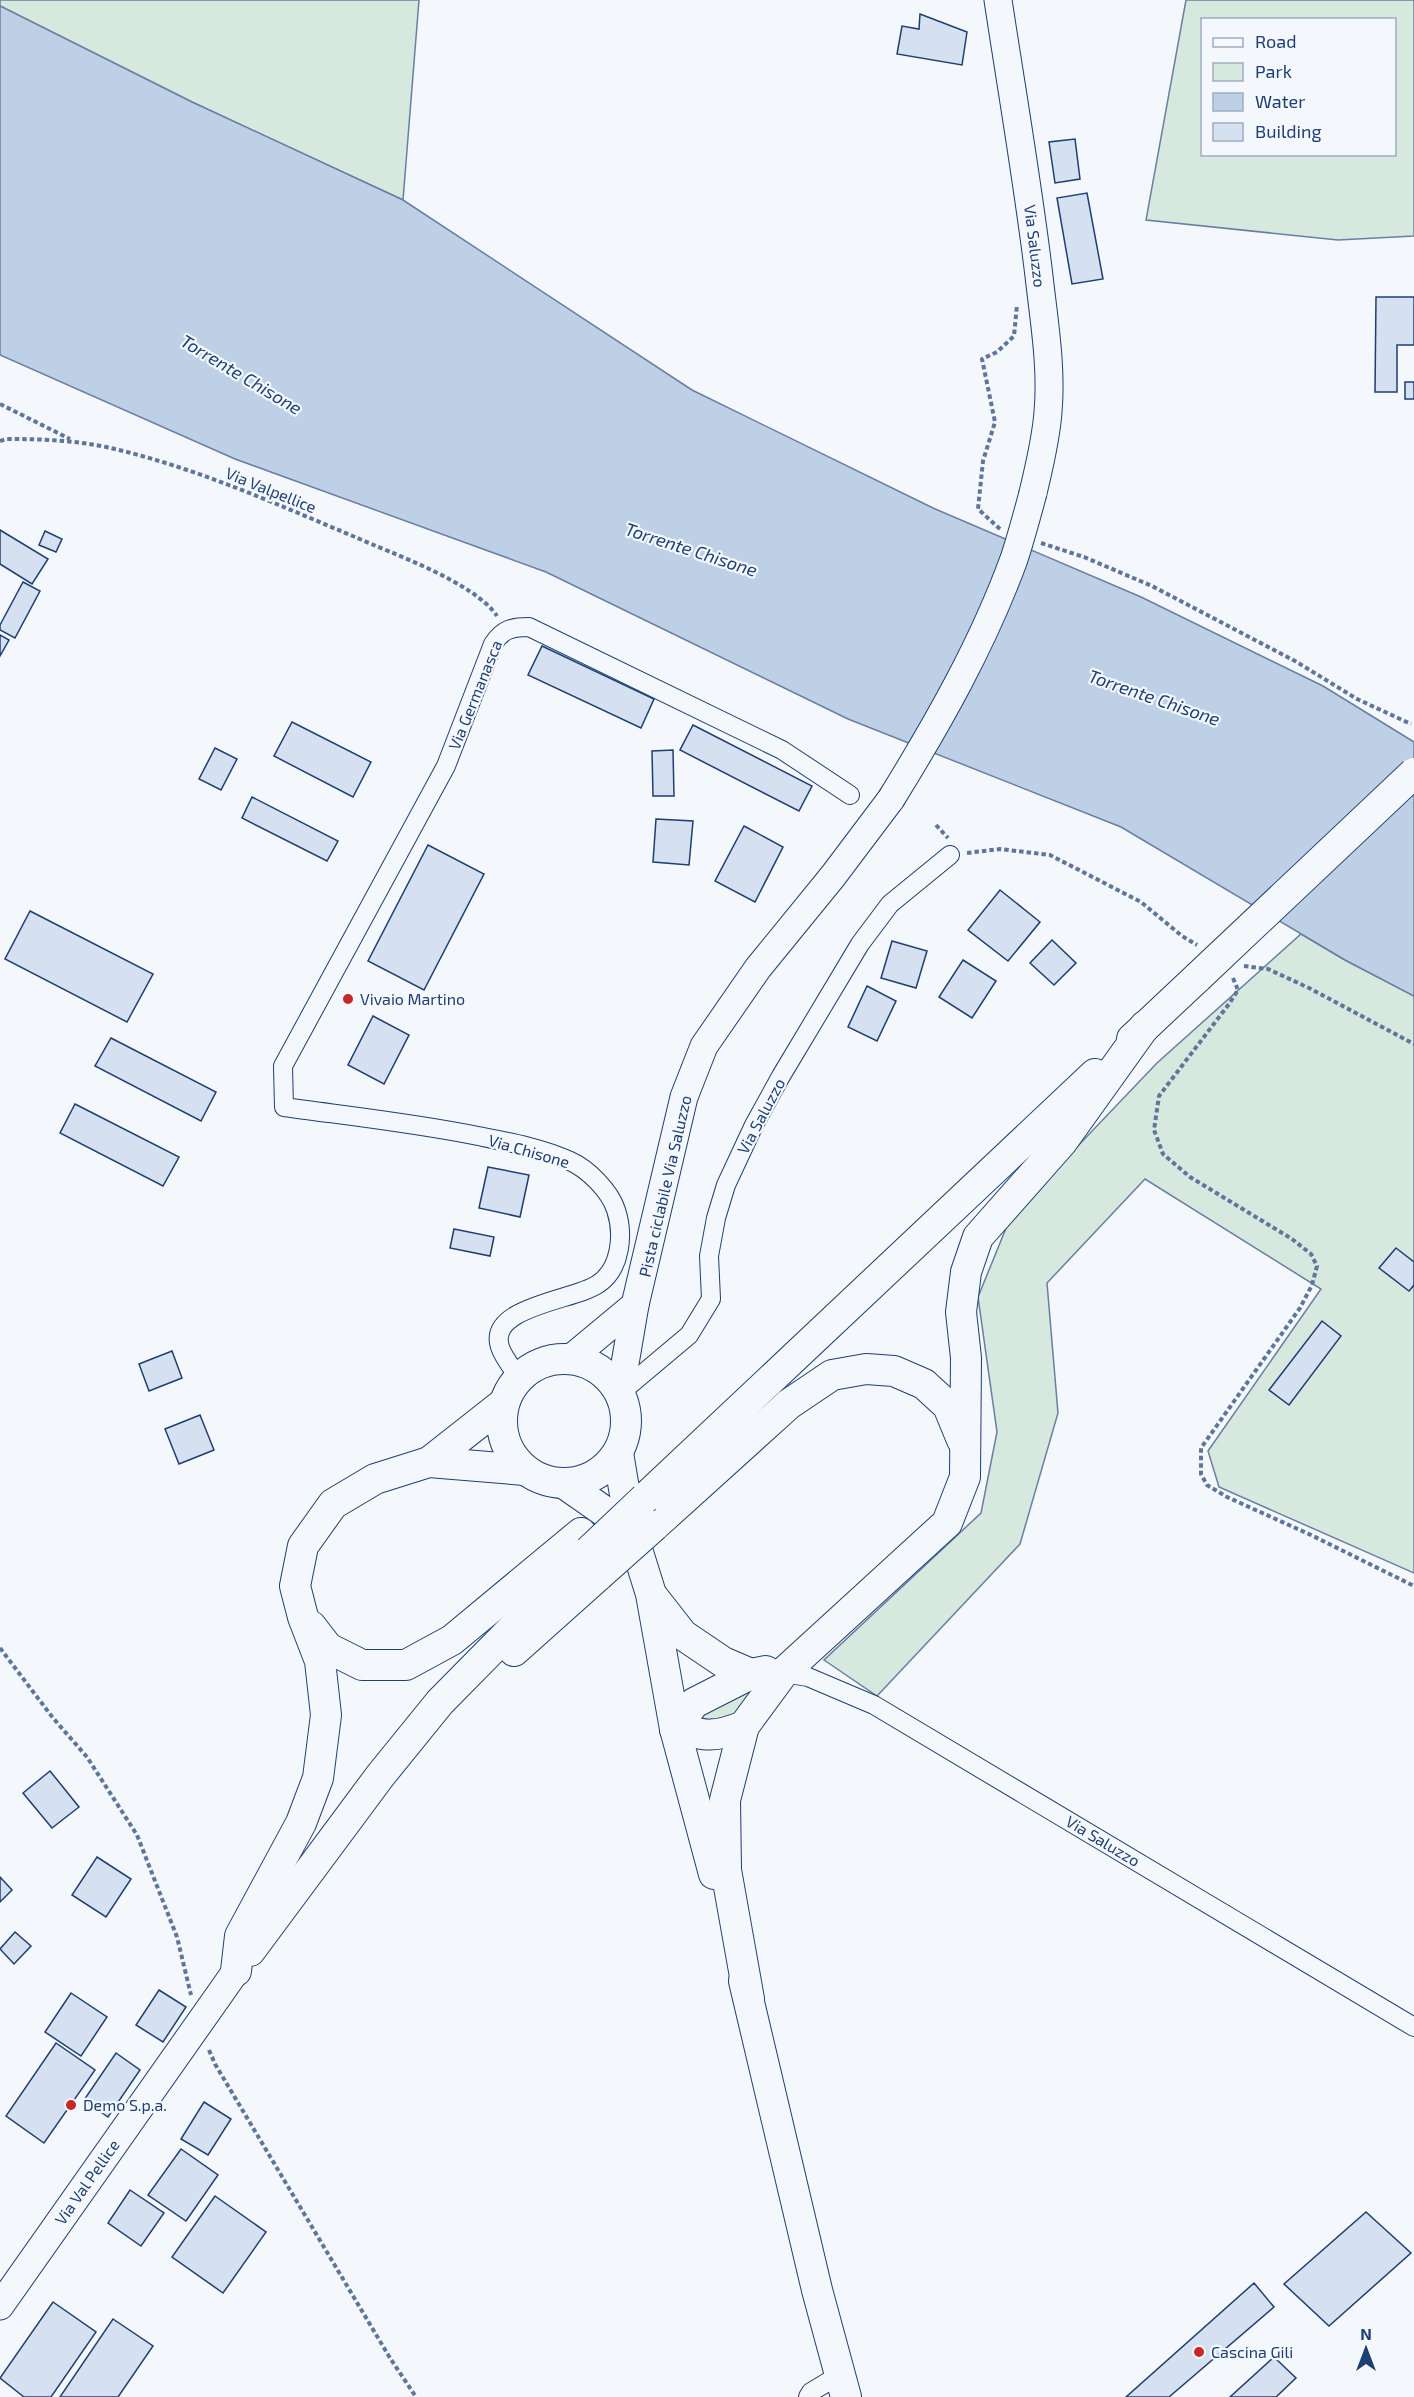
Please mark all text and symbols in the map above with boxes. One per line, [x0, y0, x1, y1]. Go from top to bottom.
legend [1201, 18, 1396, 156]
text: Road [1255, 30, 1296, 52]
text: Park [1255, 60, 1292, 82]
text: Water [1255, 90, 1305, 112]
text: Building [1255, 120, 1322, 142]
street label: Via Saluzzo [1021, 204, 1050, 288]
water label: Torrente Chisone [177, 329, 306, 419]
street label: Via Valpellice [223, 463, 319, 516]
water label: Torrente Chisone [622, 517, 760, 581]
street label: Via Germanasca [444, 637, 505, 752]
water label: Torrente Chisone [1086, 664, 1223, 730]
place label: Vivaio Martino [360, 989, 465, 1008]
marker: Vivaio Martino [341, 992, 355, 1006]
street label: Via Saluzzo [733, 1075, 788, 1157]
street label: Pista ciclabile Via Saluzzo [634, 1093, 695, 1279]
street label: Via Chisone [486, 1130, 572, 1171]
street label: Via Saluzzo [1063, 1811, 1144, 1870]
place label: Demo S.p.a. [83, 2095, 167, 2114]
marker: Demo S.p.a. [64, 2098, 78, 2112]
street label: Via Val Pellice [50, 2136, 123, 2228]
north arrow [1336, 2319, 1396, 2379]
text: N [1360, 2324, 1372, 2343]
place label: Cascina Gili [1211, 2342, 1293, 2361]
marker: Cascina Gili [1192, 2345, 1206, 2359]

